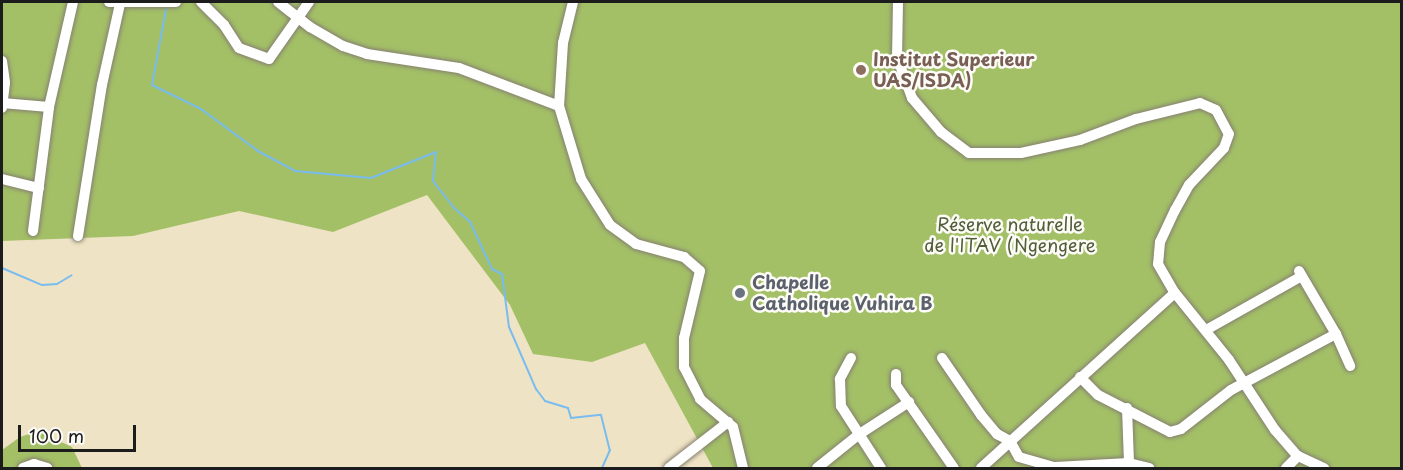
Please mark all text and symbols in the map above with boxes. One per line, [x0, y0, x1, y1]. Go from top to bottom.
place label: Institut Superieur UAS/ISDA) [873, 49, 1034, 92]
marker: Institut Superieur UAS/ISDA) [854, 63, 868, 77]
park label: Réserve naturelle de l'ITAV (Ngengere [924, 214, 1096, 256]
place label: Chapelle Catholique Vuhira B [752, 272, 935, 314]
marker: Chapelle Catholique Vuhira B [733, 286, 747, 300]
scale bar [21, 413, 140, 451]
text: 100 m [29, 422, 84, 449]

